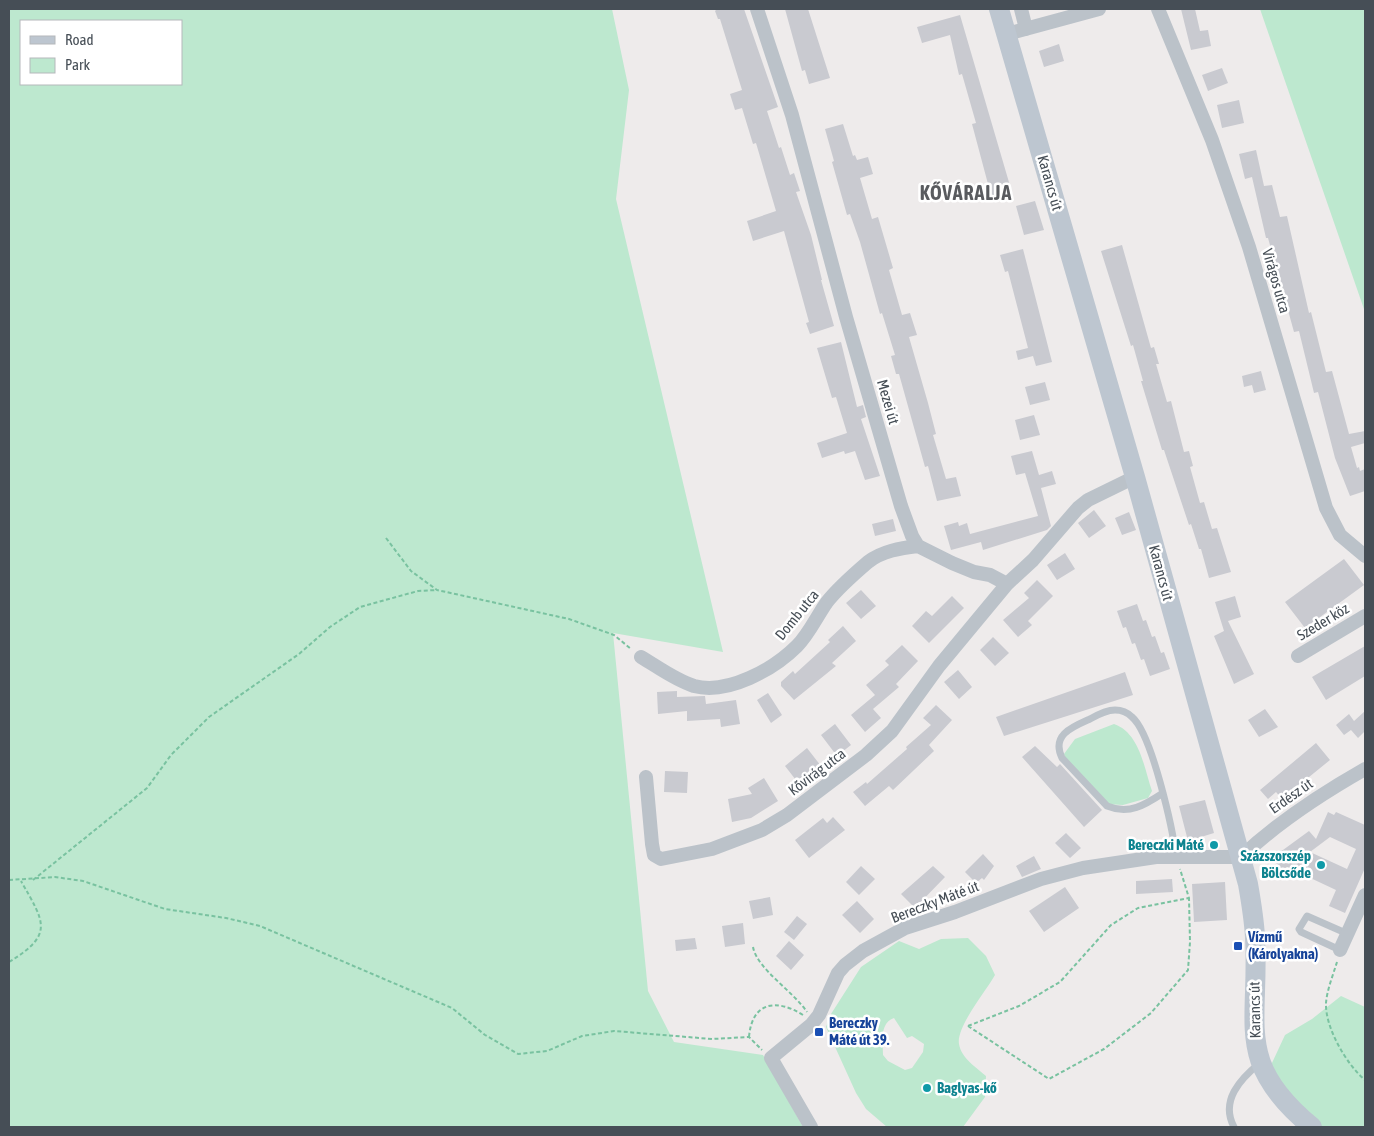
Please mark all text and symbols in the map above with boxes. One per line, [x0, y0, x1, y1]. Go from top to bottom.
legend [20, 20, 182, 85]
text: Road [65, 31, 94, 48]
text: Park [65, 56, 90, 73]
street label: Karancs út [1034, 153, 1066, 213]
district label: KŐVÁRALJA [920, 181, 1012, 204]
street label: Virágos utca [1259, 247, 1294, 315]
street label: Mezei út [874, 377, 903, 426]
street label: Karancs út [1146, 543, 1177, 603]
street label: Domb utca [771, 586, 822, 643]
street label: Szeder köz [1294, 599, 1352, 644]
street label: Kővirág utca [785, 745, 849, 799]
street label: Erdész út [1266, 775, 1316, 817]
place label: Bereczki Máté [1128, 836, 1204, 853]
marker: Bereczki Máté [1208, 839, 1220, 851]
place label: Százszorszép Bölcsőde [1240, 847, 1311, 881]
marker: Százszorszép Bölcsőde [1315, 859, 1327, 871]
street label: Bereczky Máté út [889, 877, 981, 926]
place label: Vízmű (Károlyakna) [1247, 928, 1318, 962]
marker: Vízmű (Károlyakna) [1232, 940, 1244, 952]
street label: Karancs út [1246, 981, 1263, 1039]
place label: Bereczky Máté út 39. [829, 1014, 890, 1048]
marker: Bereczky Máté út 39. [813, 1026, 825, 1038]
place label: Baglyas-kő [937, 1079, 997, 1096]
marker: Baglyas-kő [921, 1082, 933, 1094]

